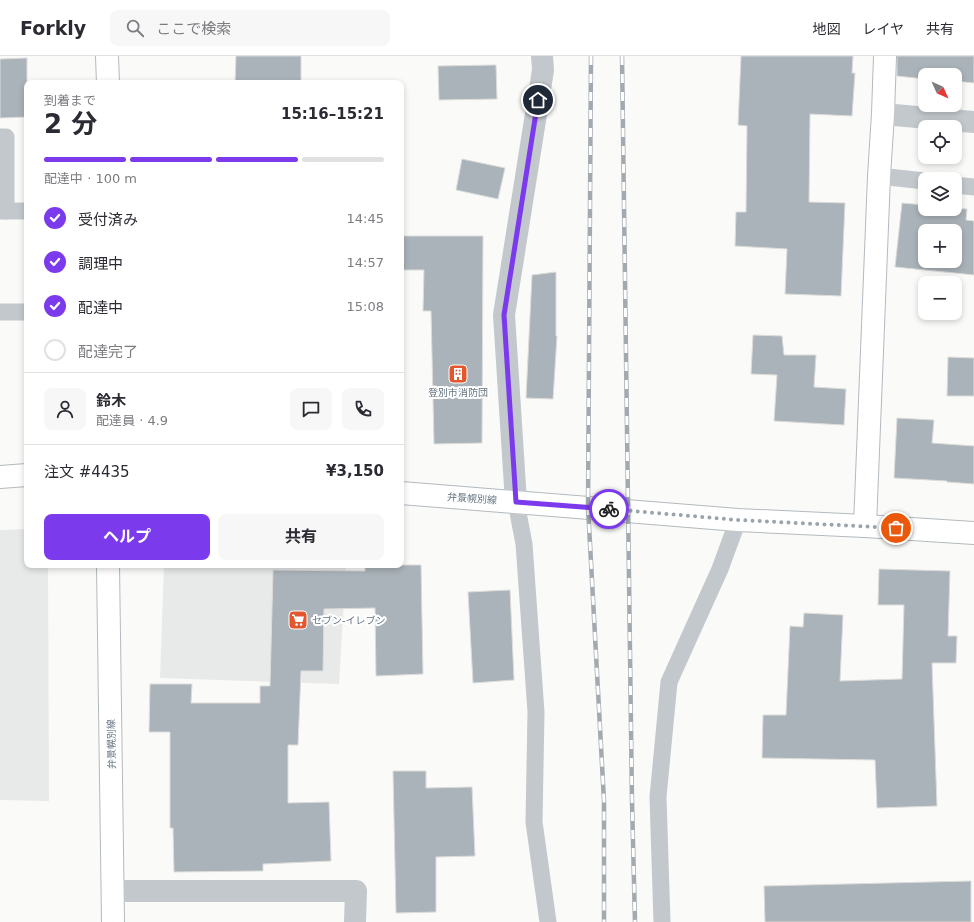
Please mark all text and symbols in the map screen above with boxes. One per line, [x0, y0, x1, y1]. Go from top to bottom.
search box [110, 10, 390, 46]
text: Forkly [20, 17, 86, 39]
icon: search [124, 17, 146, 39]
text: ここで検索 [156, 20, 231, 38]
text: 地図 [812, 21, 840, 37]
text: レイヤ [862, 21, 904, 37]
text: 共有 [926, 21, 954, 37]
north arrow [918, 68, 962, 112]
map controls [918, 68, 962, 320]
pin [521, 83, 555, 117]
icon: home [527, 89, 549, 111]
text: 到着まで [44, 93, 96, 108]
text: 15:16–15:21 [281, 105, 384, 123]
text: 2 分 [44, 109, 97, 139]
button: locate [918, 120, 962, 164]
text: 配達中 · 100 m [44, 171, 137, 186]
button: layers [918, 172, 962, 216]
icon: check [44, 207, 66, 229]
text: 受付済み [78, 211, 138, 229]
text: 14:45 [347, 211, 384, 226]
button: + [918, 224, 962, 268]
icon: check [44, 251, 66, 273]
text: 調理中 [78, 255, 123, 273]
text: 14:57 [347, 255, 384, 270]
button: − [918, 276, 962, 320]
icon: check [44, 295, 66, 317]
text: 配達中 [78, 299, 123, 317]
text: 15:08 [347, 299, 384, 314]
text: 配達完了 [78, 343, 138, 361]
building icon: 登別市消防団 [447, 363, 469, 385]
place label: 登別市消防団 [428, 387, 488, 398]
button: person [44, 388, 86, 430]
button: chat [290, 388, 332, 430]
button: phone [342, 388, 384, 430]
text: 鈴木 [96, 392, 126, 410]
text: 配達員 · 4.9 [96, 413, 168, 428]
text: ¥3,150 [326, 462, 384, 480]
text: 注文 #4435 [44, 463, 130, 481]
courier [589, 489, 629, 529]
street label: 弁景幌別線 [447, 491, 497, 506]
icon: bike [598, 498, 620, 520]
pin [879, 511, 913, 545]
button: ヘルプ [44, 514, 210, 560]
button: 共有 [218, 514, 384, 560]
icon: bag [885, 517, 907, 539]
supermarket icon: セブン-イレブン [287, 609, 309, 631]
place label: セブン-イレブン [312, 615, 386, 626]
street label: 弁景幌別線 [106, 719, 117, 769]

